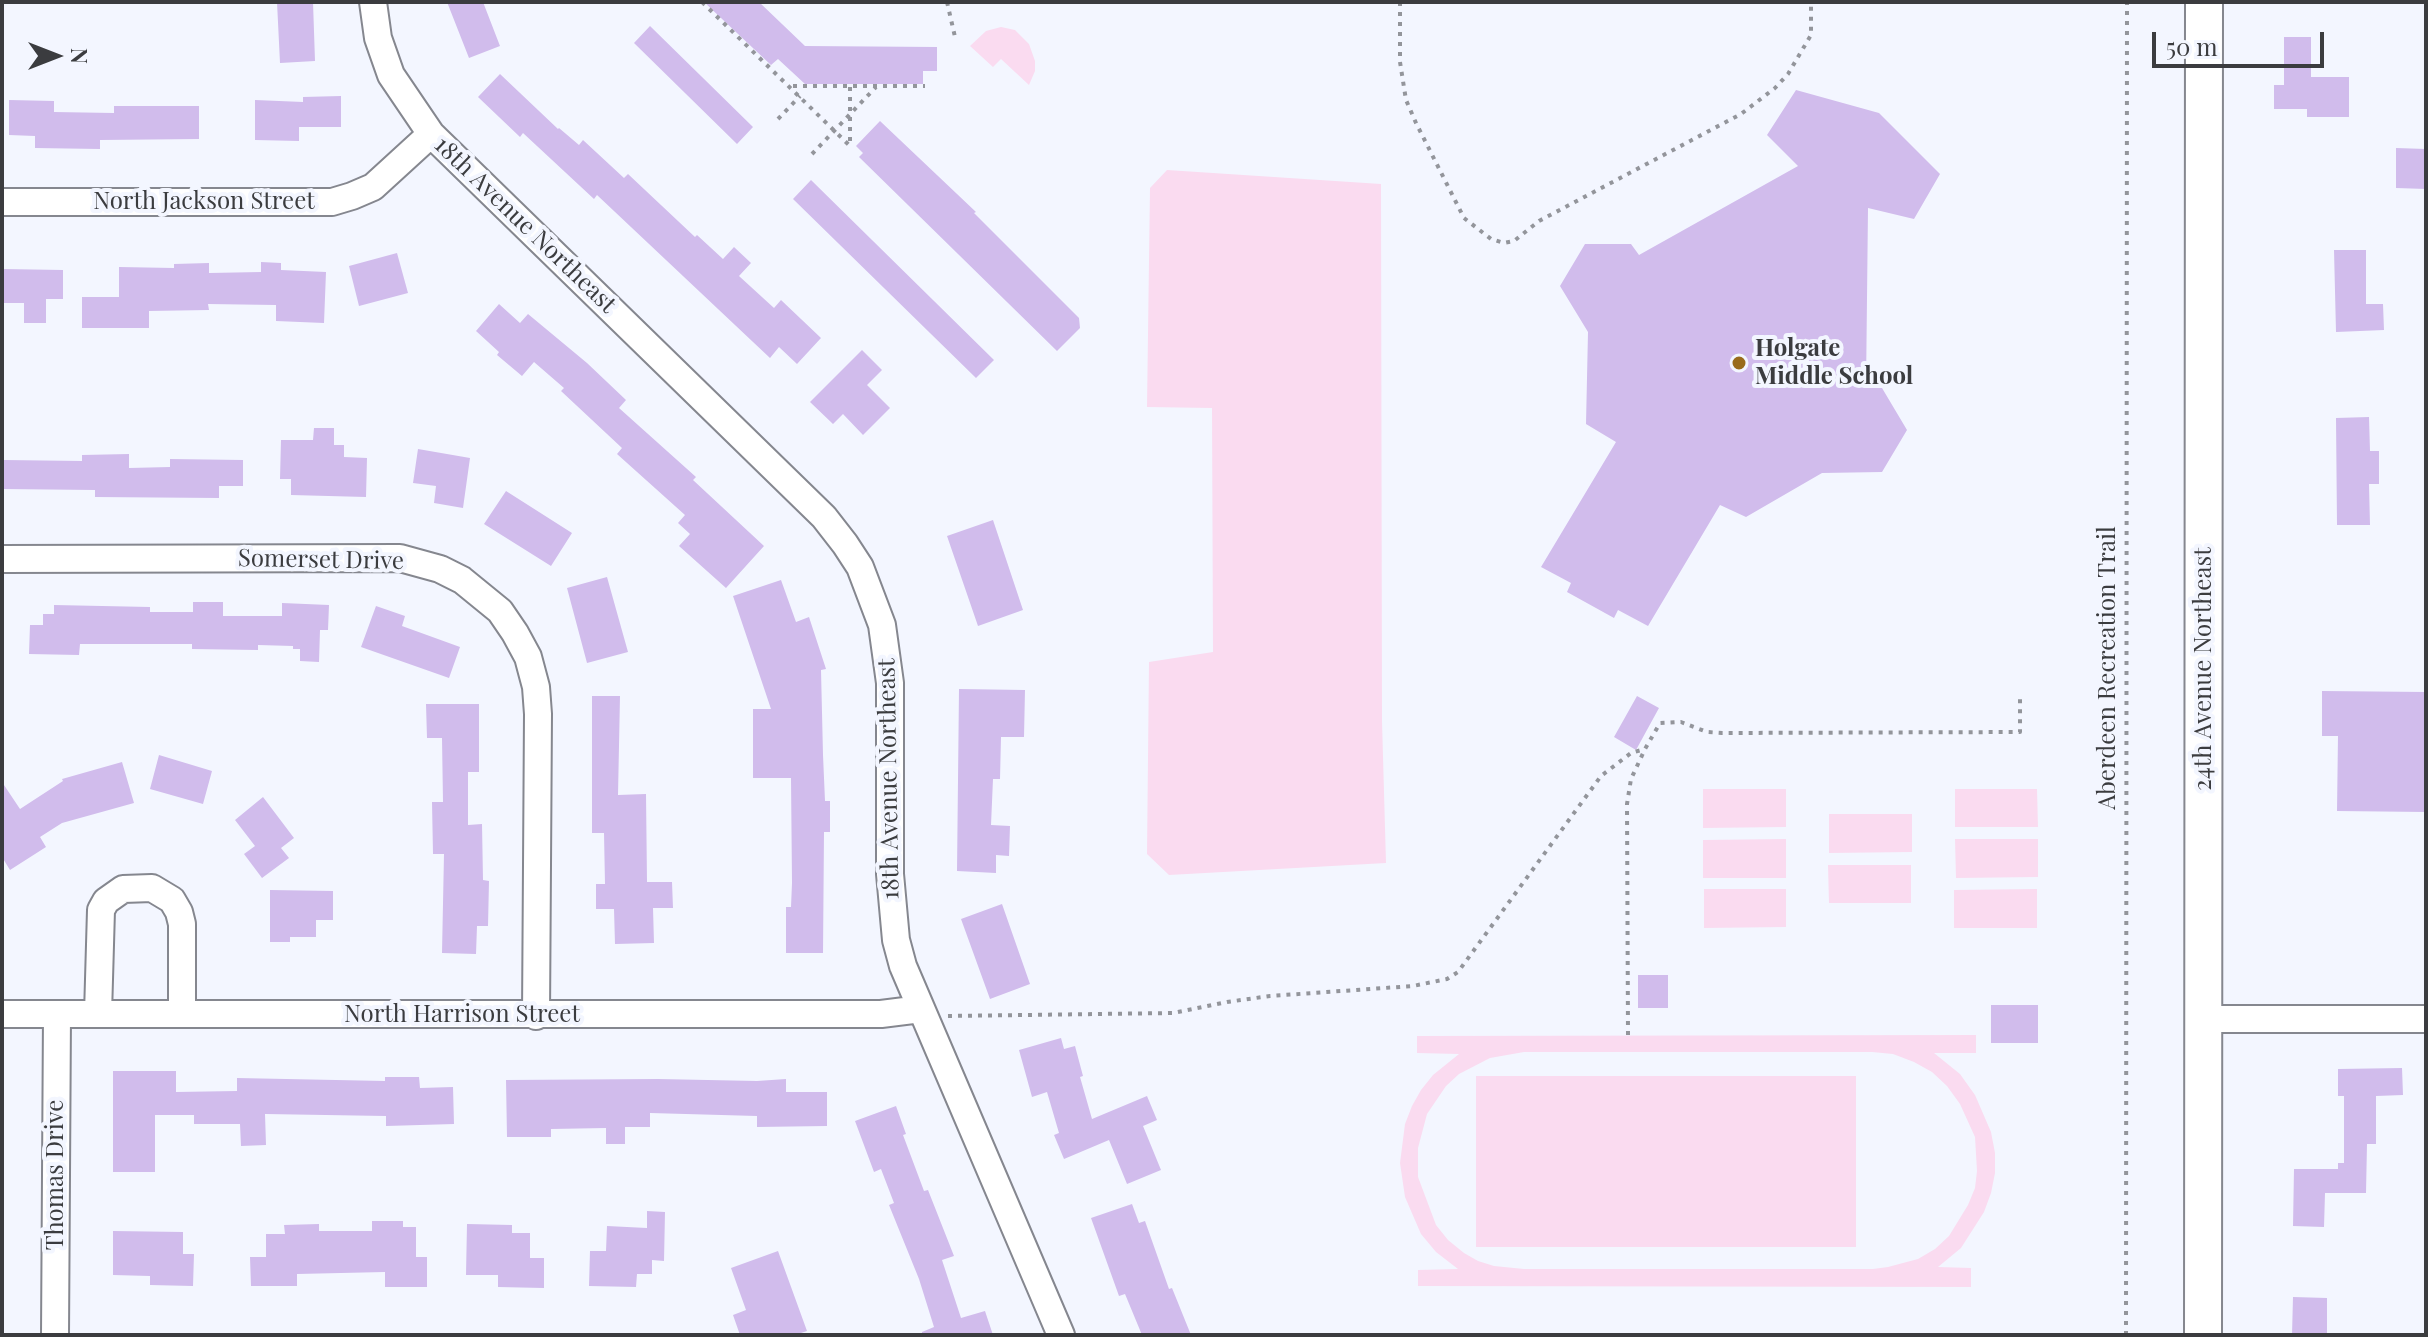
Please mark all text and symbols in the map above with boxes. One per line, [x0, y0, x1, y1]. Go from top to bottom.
north arrow [16, 16, 96, 96]
scale bar [2156, 16, 2328, 66]
text: 50 m [2166, 30, 2218, 62]
text: N [65, 48, 95, 64]
street label: 18th Avenue Northeast [428, 131, 622, 319]
street label: North Jackson Street [93, 188, 315, 216]
place label: Holgate Middle School [1755, 335, 1913, 391]
marker: Holgate Middle School [1730, 354, 1748, 372]
street label: Aberdeen Recreation Trail [2094, 526, 2122, 810]
street label: Somerset Drive [238, 544, 404, 576]
street label: 24th Avenue Northeast [2190, 547, 2218, 791]
street label: 18th Avenue Northeast [872, 658, 906, 900]
street label: North Harrison Street [344, 1001, 580, 1029]
street label: Thomas Drive [42, 1100, 70, 1250]

